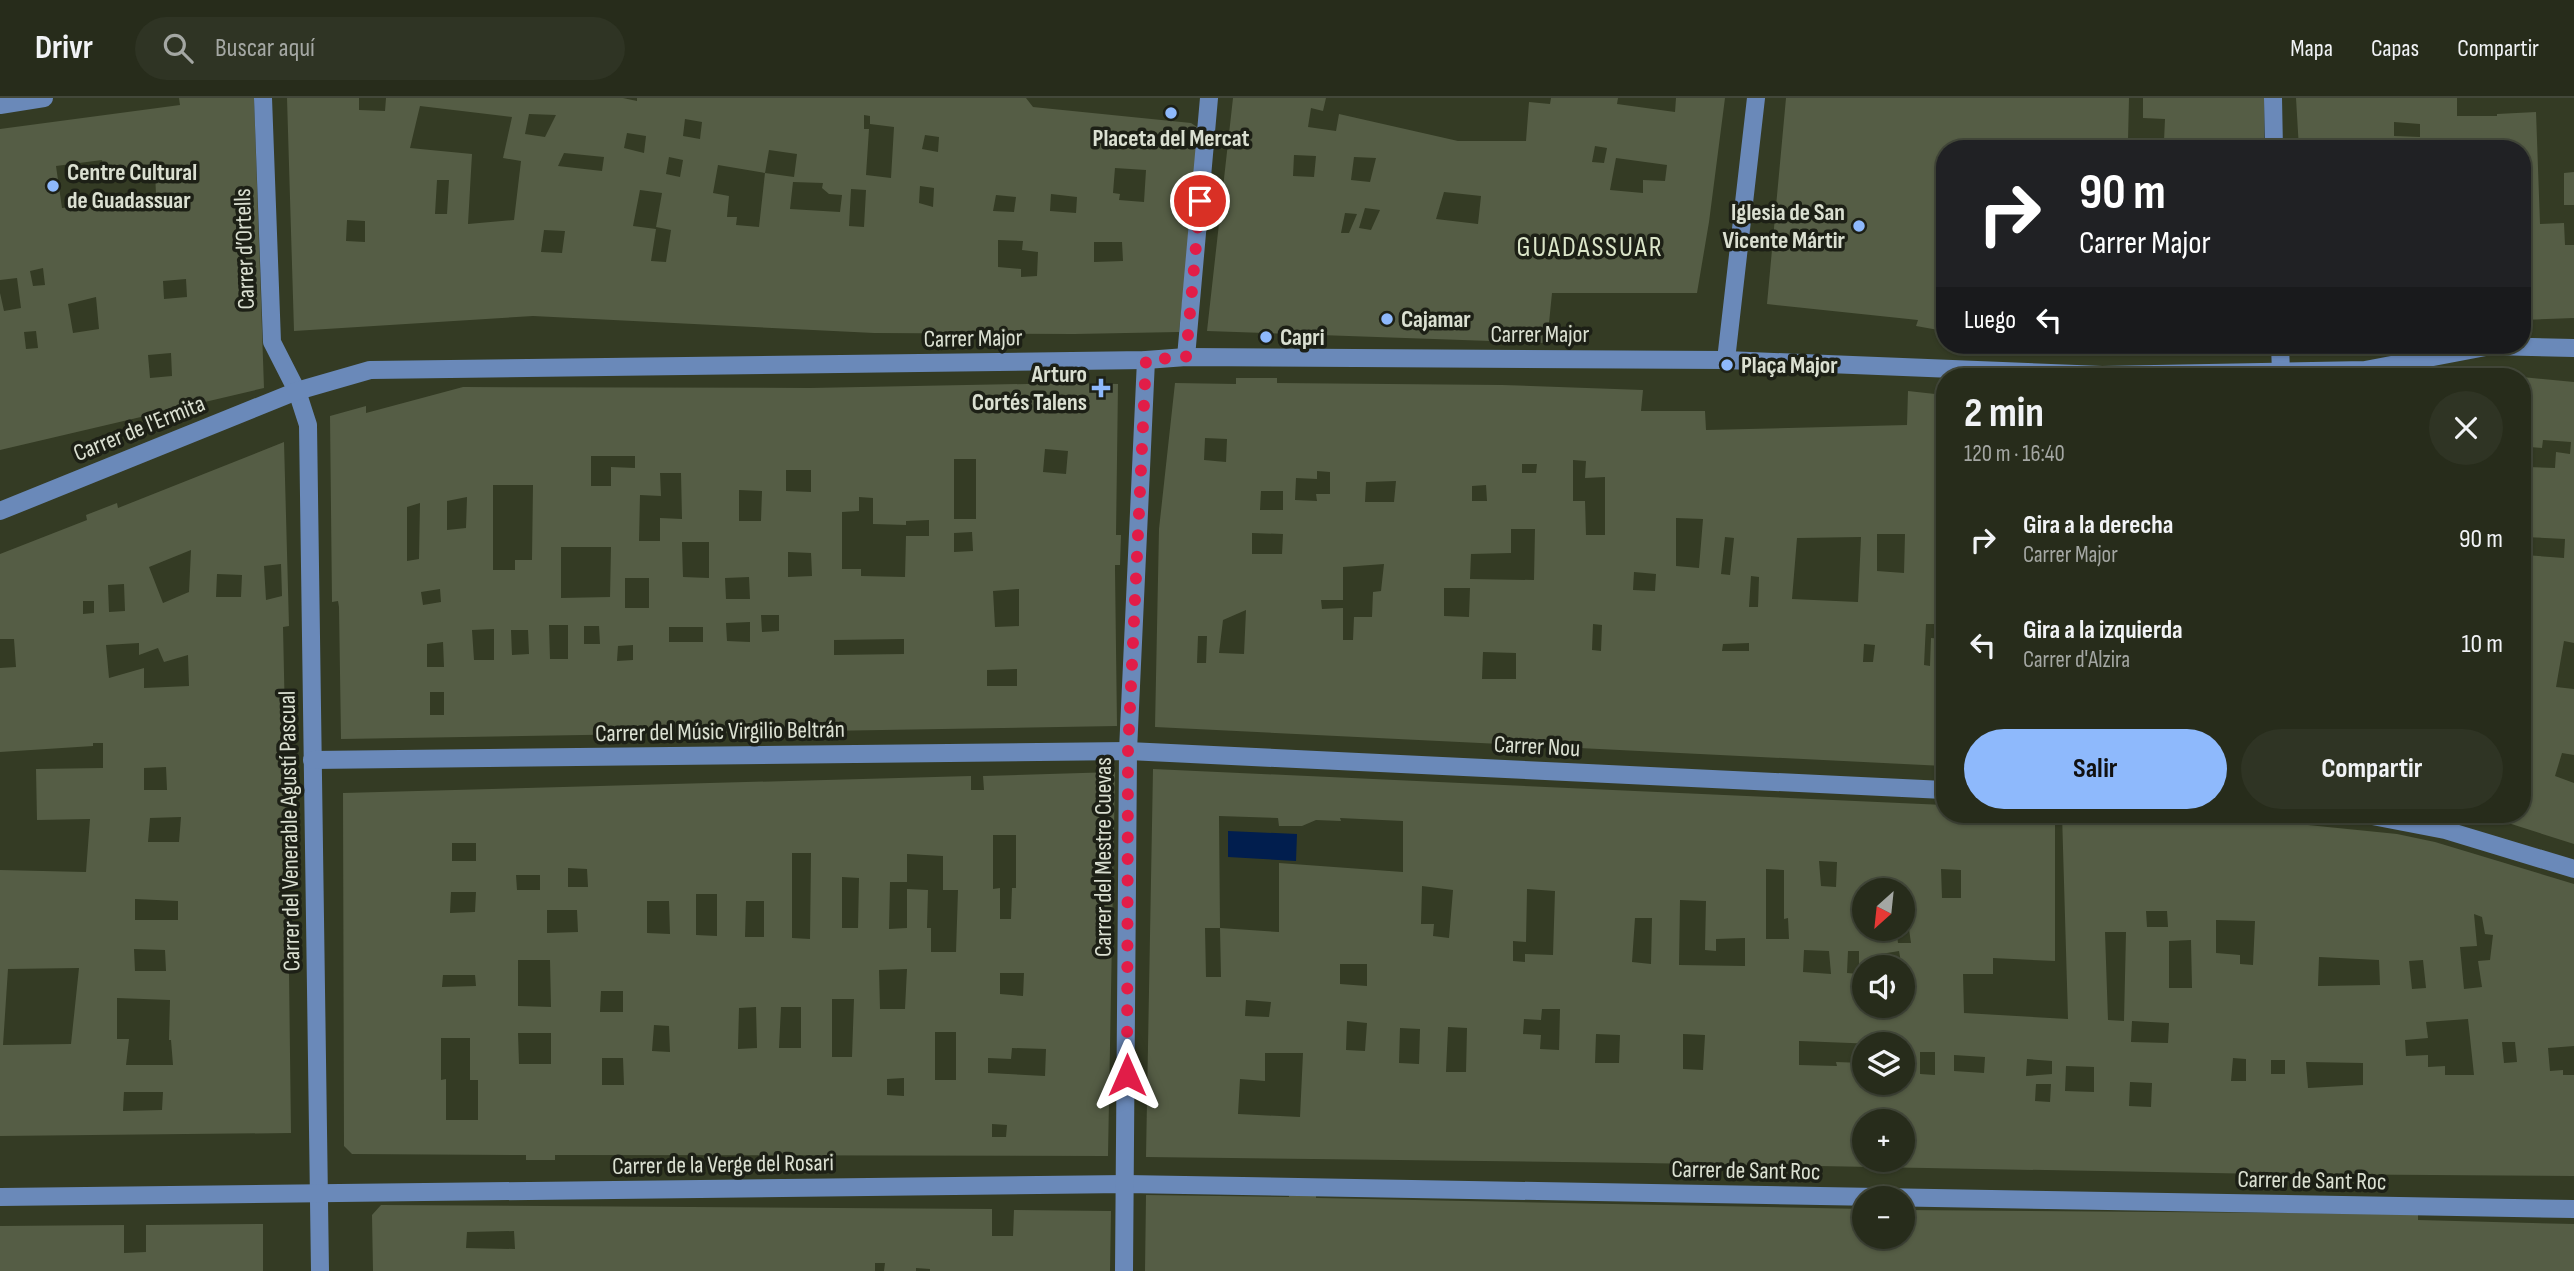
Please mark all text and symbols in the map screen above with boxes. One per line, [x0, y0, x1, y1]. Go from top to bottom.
search box [135, 17, 625, 80]
text: Drivr [35, 28, 93, 68]
icon: search [159, 29, 197, 67]
text: Buscar aquí [215, 33, 315, 64]
text: Mapa [2290, 34, 2333, 63]
text: Capas [2371, 34, 2419, 63]
text: Compartir [2457, 34, 2539, 63]
marker: Placeta del Mercat [1163, 105, 1179, 121]
place label: Placeta del Mercat [1093, 124, 1249, 153]
place label: Centre Cultural de Guadassuar [67, 158, 197, 215]
text: 90 m [2079, 164, 2166, 223]
icon: right [1964, 168, 2055, 259]
pin [1170, 171, 1230, 231]
marker: Centre Cultural de Guadassuar [45, 178, 61, 194]
icon: arrive [1181, 182, 1219, 220]
street label: Carrer d’Ortells [228, 188, 261, 310]
place label: Iglesia de San Vicente Mártir [1722, 198, 1846, 255]
marker: Iglesia de San Vicente Mártir [1851, 218, 1867, 234]
text: Carrer Major [2079, 224, 2211, 263]
district label: GUADASSUAR [1516, 231, 1664, 264]
icon: left [2030, 301, 2068, 339]
place label: Cajamar [1401, 305, 1471, 334]
text: Luego [1964, 305, 2016, 336]
marker: Cajamar [1379, 311, 1395, 327]
street label: Carrer Major [1491, 320, 1590, 349]
street label: Carrer Major [923, 323, 1023, 354]
place label: Capri [1280, 323, 1325, 352]
marker: Capri [1258, 329, 1274, 345]
place label: Plaça Major [1741, 351, 1838, 380]
marker: Plaça Major [1719, 357, 1735, 373]
place label: Arturo Cortés Talens [972, 360, 1087, 417]
marker: Arturo Cortés Talens [1093, 380, 1109, 396]
text: 2 min [1964, 388, 2044, 439]
street label: Carrer de l'Ermita [69, 389, 209, 468]
button: close [2429, 391, 2503, 465]
text: 120 m · 16:40 [1964, 440, 2065, 468]
text: Gira a la derecha [2023, 510, 2173, 541]
icon: right [1964, 521, 2002, 559]
text: 90 m [2459, 524, 2503, 555]
text: Carrer Major [2023, 541, 2118, 569]
text: Gira a la izquierda [2023, 615, 2183, 646]
icon: left [1964, 626, 2002, 664]
text: 10 m [2461, 629, 2503, 660]
text: Carrer d'Alzira [2023, 646, 2130, 674]
street label: Carrer del Venerable Agustí Pascual [273, 690, 306, 972]
street label: Carrer del Músic Virgilio Beltrán [595, 715, 845, 748]
button: Salir [1964, 729, 2227, 809]
button: Compartir [2241, 729, 2503, 809]
street label: Carrer Nou [1493, 730, 1581, 763]
street label: Carrer del Mestre Cuevas [1089, 757, 1118, 957]
north arrow [1852, 878, 1914, 942]
map controls [1852, 878, 1915, 1249]
button: sound [1852, 955, 1915, 1018]
button: layers [1852, 1032, 1915, 1095]
position arrow [1090, 1038, 1164, 1112]
button: + [1852, 1109, 1915, 1172]
street label: Carrer de la Verge del Rosari [612, 1148, 834, 1181]
street label: Carrer de Sant Roc [1671, 1155, 1821, 1186]
street label: Carrer de Sant Roc [2237, 1165, 2387, 1196]
button: − [1852, 1186, 1915, 1249]

